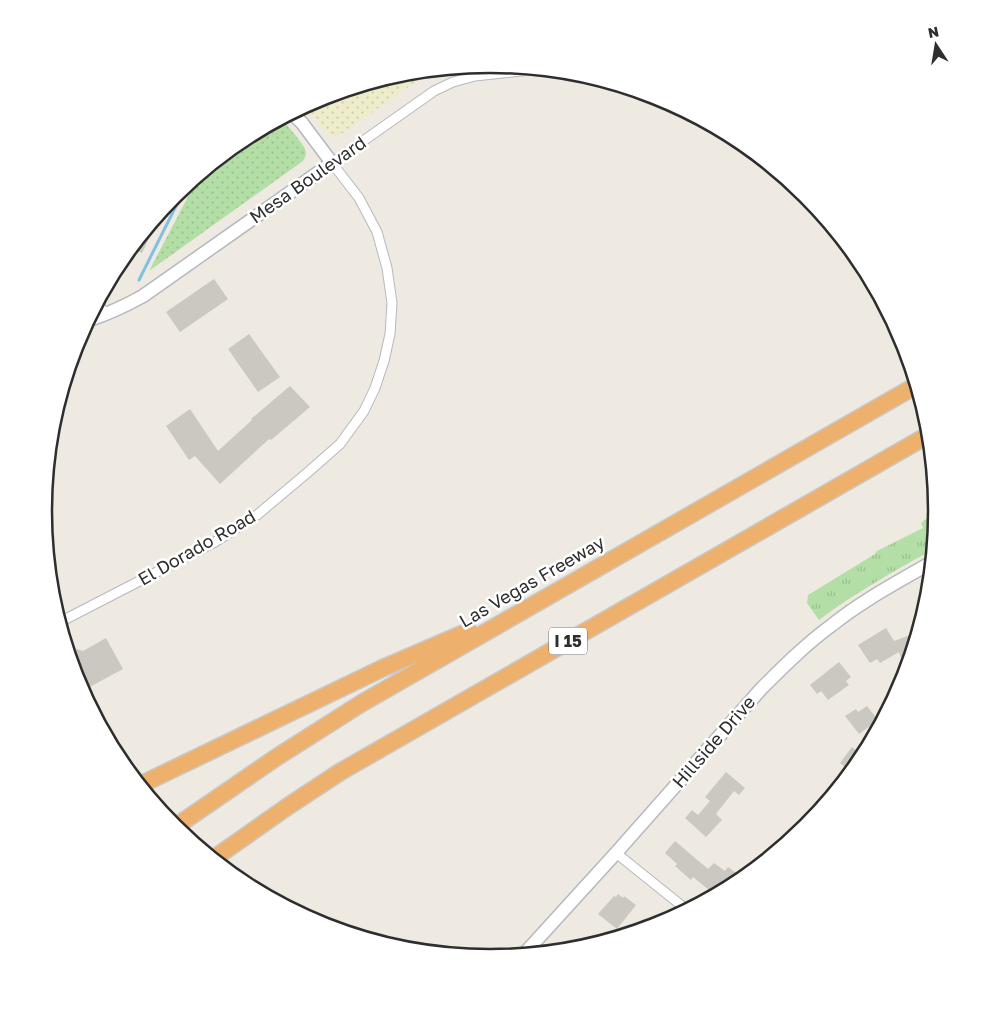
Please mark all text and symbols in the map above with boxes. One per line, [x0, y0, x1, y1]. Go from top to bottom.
north arrow [911, 20, 961, 70]
text: N [926, 22, 940, 41]
street label: Mesa Boulevard [245, 131, 370, 228]
street label: El Dorado Road [134, 505, 259, 590]
street label: Las Vegas Freeway [455, 531, 608, 632]
road number: I 15 [549, 627, 587, 654]
street label: Hillside Drive [667, 691, 759, 792]

